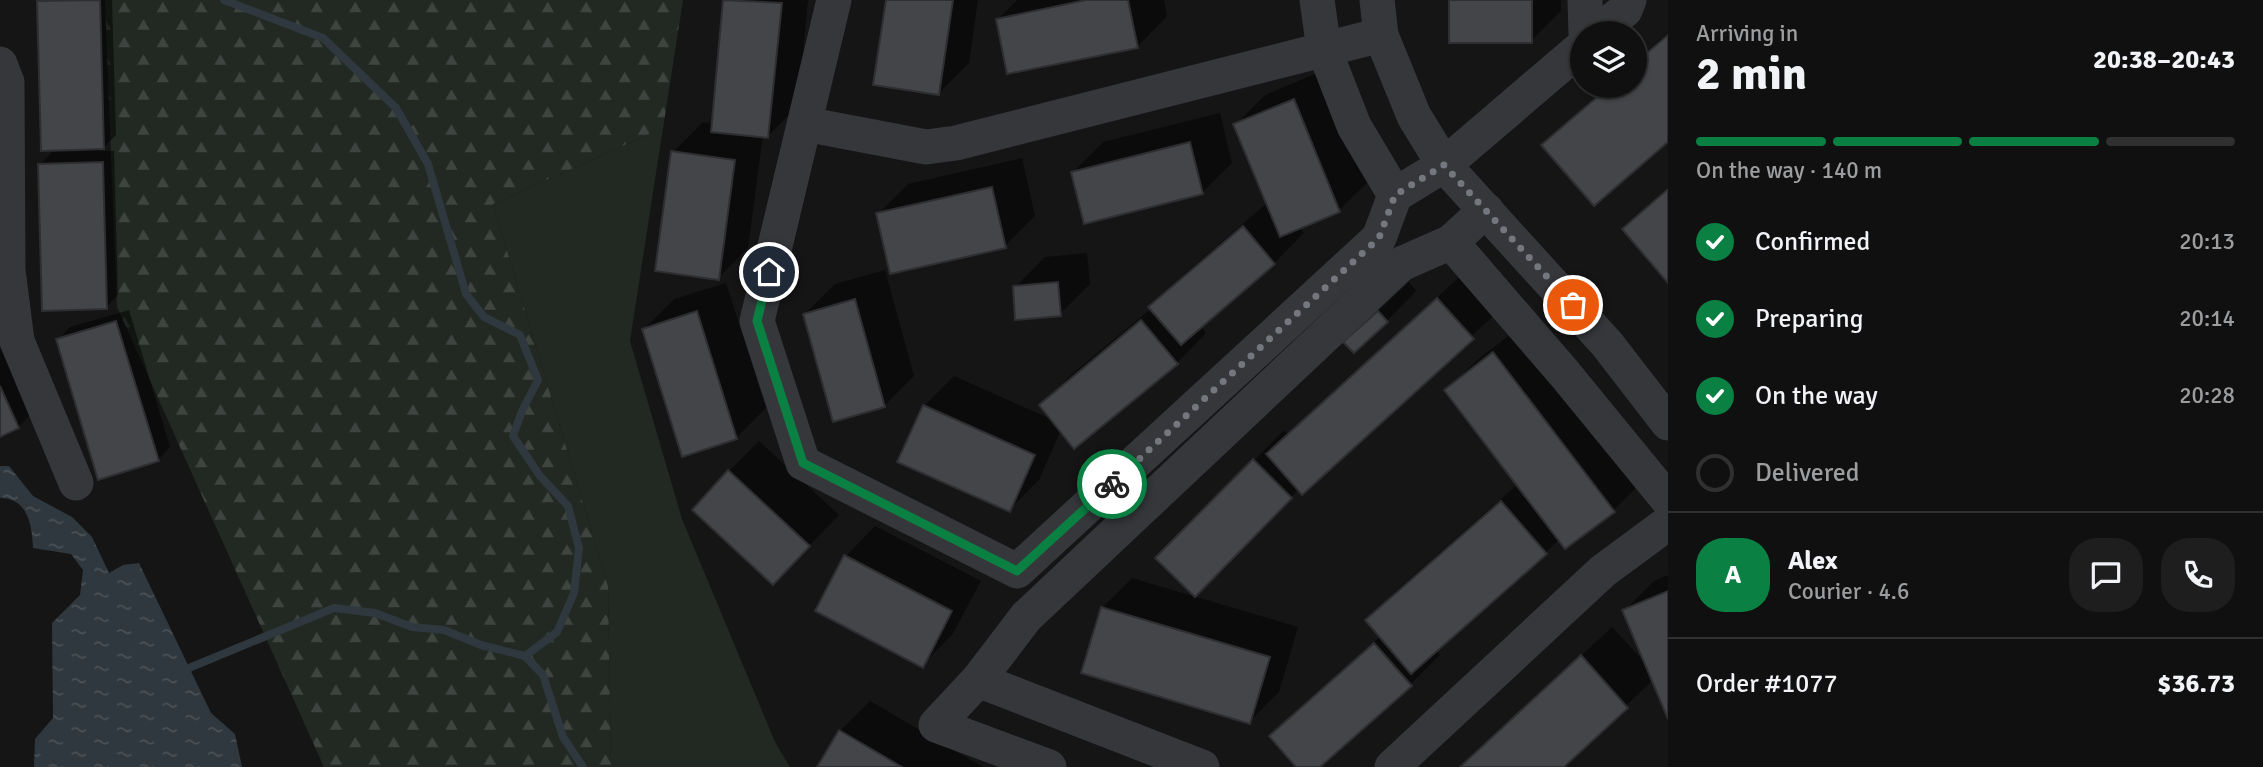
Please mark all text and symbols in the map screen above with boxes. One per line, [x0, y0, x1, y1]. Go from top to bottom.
text: Arriving in [1696, 19, 1798, 48]
map controls [1570, 21, 1647, 98]
button: layers [1570, 21, 1647, 98]
text: 20:38–20:43 [2093, 44, 2235, 76]
text: 2 min [1696, 46, 1807, 102]
text: On the way · 140 m [1696, 156, 1882, 185]
icon: check [1696, 223, 1734, 261]
text: Confirmed [1755, 226, 1870, 258]
text: 20:13 [2179, 227, 2235, 256]
pin [739, 242, 799, 302]
icon: home [750, 253, 788, 291]
pin [1543, 275, 1603, 335]
icon: bag [1554, 286, 1592, 324]
icon: check [1696, 300, 1734, 338]
text: Preparing [1755, 303, 1863, 335]
text: 20:14 [2179, 304, 2235, 333]
icon: check [1696, 377, 1734, 415]
text: On the way [1755, 380, 1878, 412]
text: 20:28 [2179, 381, 2235, 410]
courier [1077, 449, 1147, 519]
text: Delivered [1755, 457, 1860, 489]
icon: bike [1093, 465, 1131, 503]
button: chat [2069, 538, 2143, 612]
button: phone [2161, 538, 2235, 612]
text: Alex [1788, 545, 1838, 577]
text: A [1725, 559, 1741, 591]
text: Courier · 4.6 [1788, 577, 1909, 606]
text: Order #1077 [1696, 668, 1837, 700]
text: $36.73 [2157, 668, 2235, 700]

